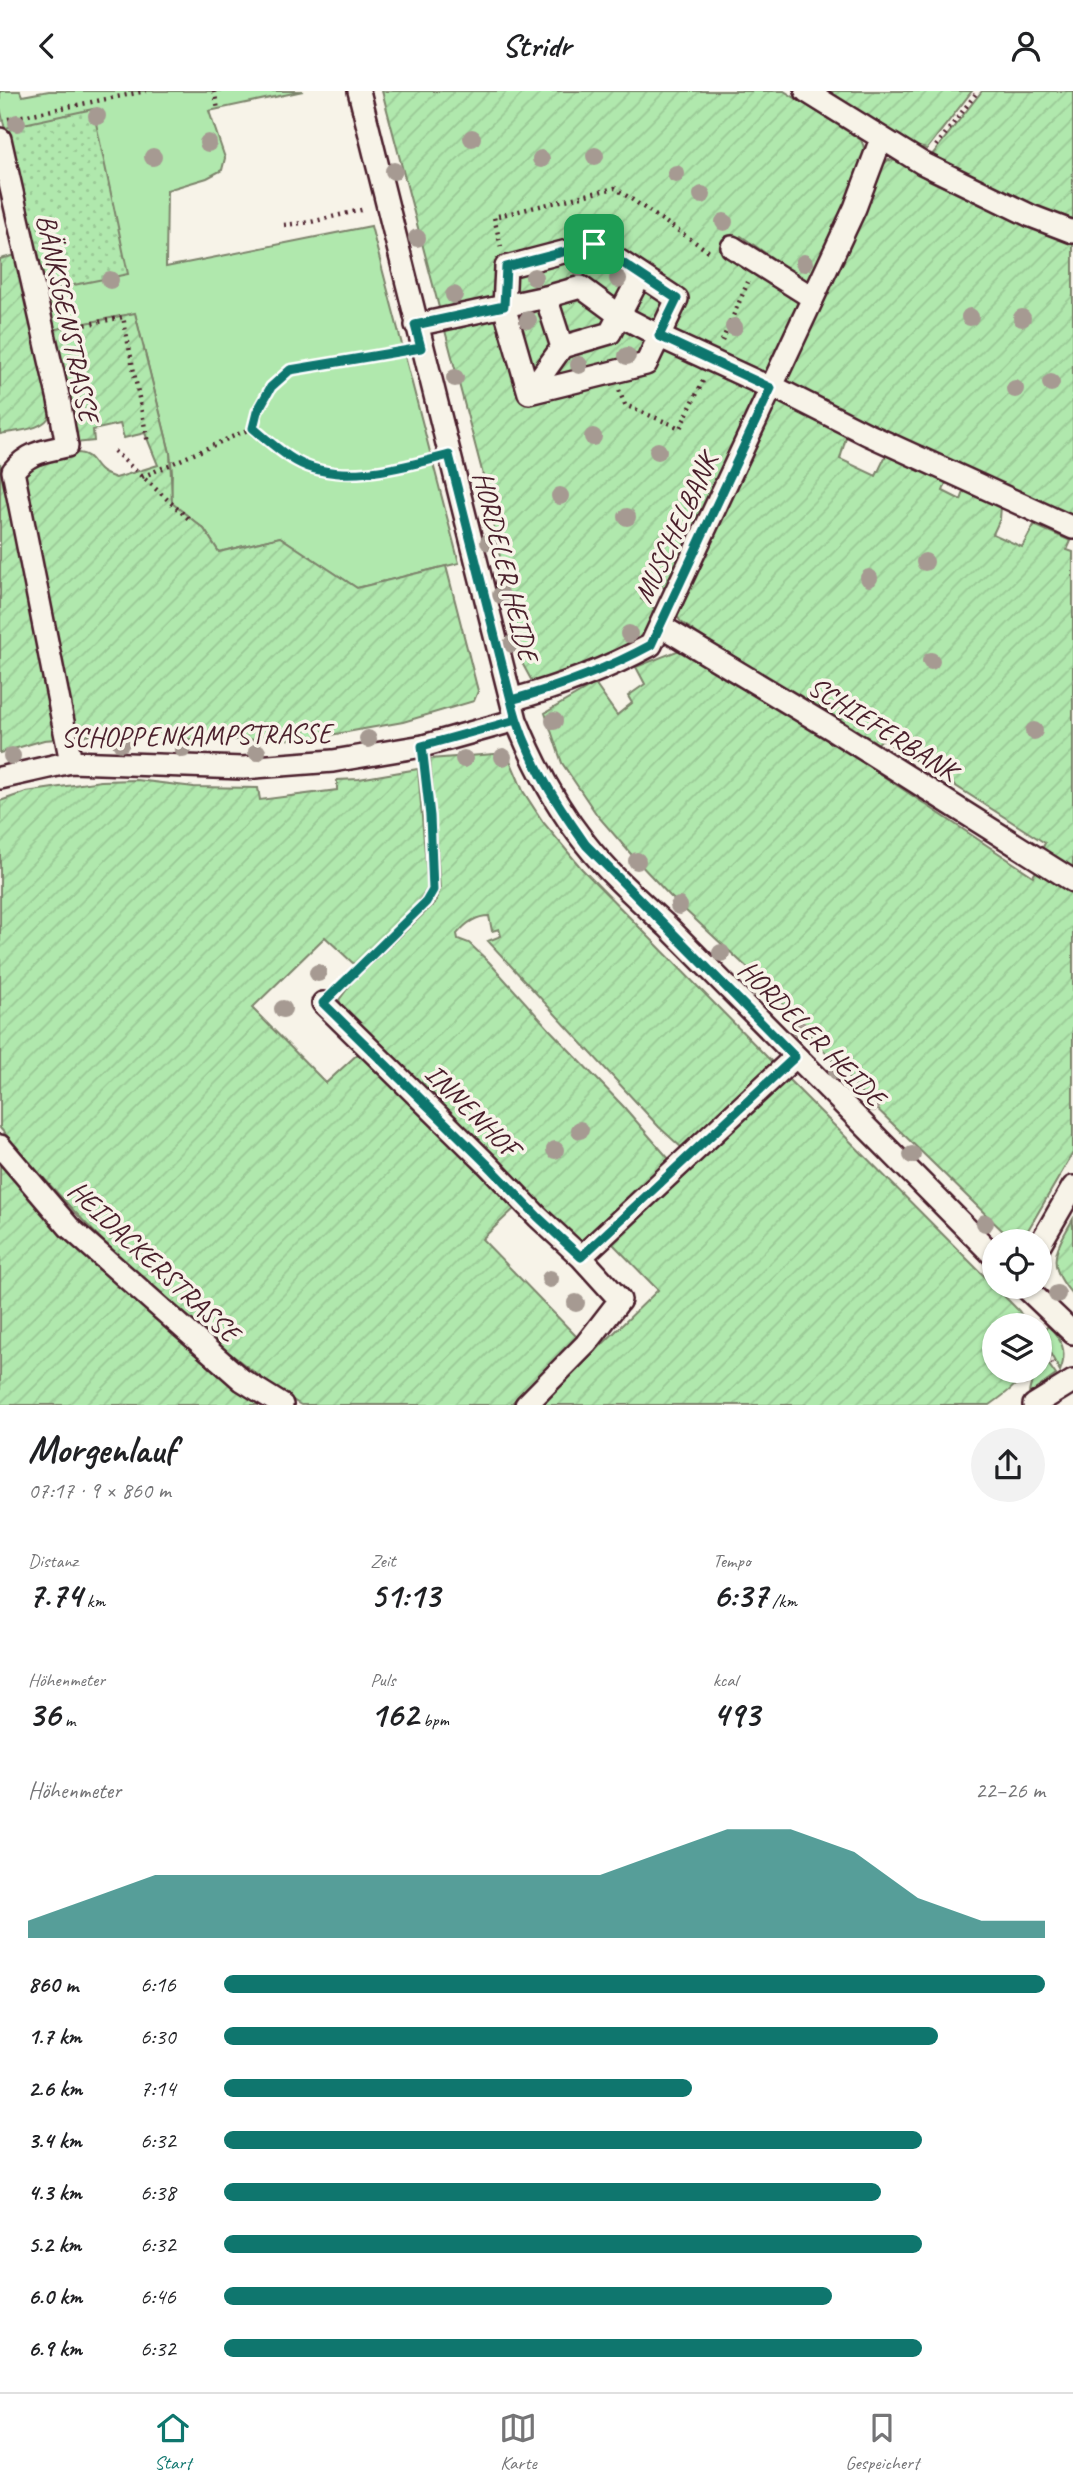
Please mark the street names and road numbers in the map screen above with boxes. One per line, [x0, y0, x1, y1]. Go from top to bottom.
street label: BÄNKSGENSTRASSE [29, 211, 108, 428]
street label: MUSCHELBANK [625, 443, 727, 608]
street label: HORDELER HEIDE [466, 468, 547, 668]
street label: SCHIEFERBANK [802, 668, 968, 790]
street label: SCHOPPENKAMPSTRASSE [60, 715, 335, 755]
street label: HORDELER HEIDE [731, 952, 896, 1117]
street label: INNENHOF [418, 1056, 530, 1168]
street label: HEIDACKERSTRASSE [61, 1173, 250, 1352]

